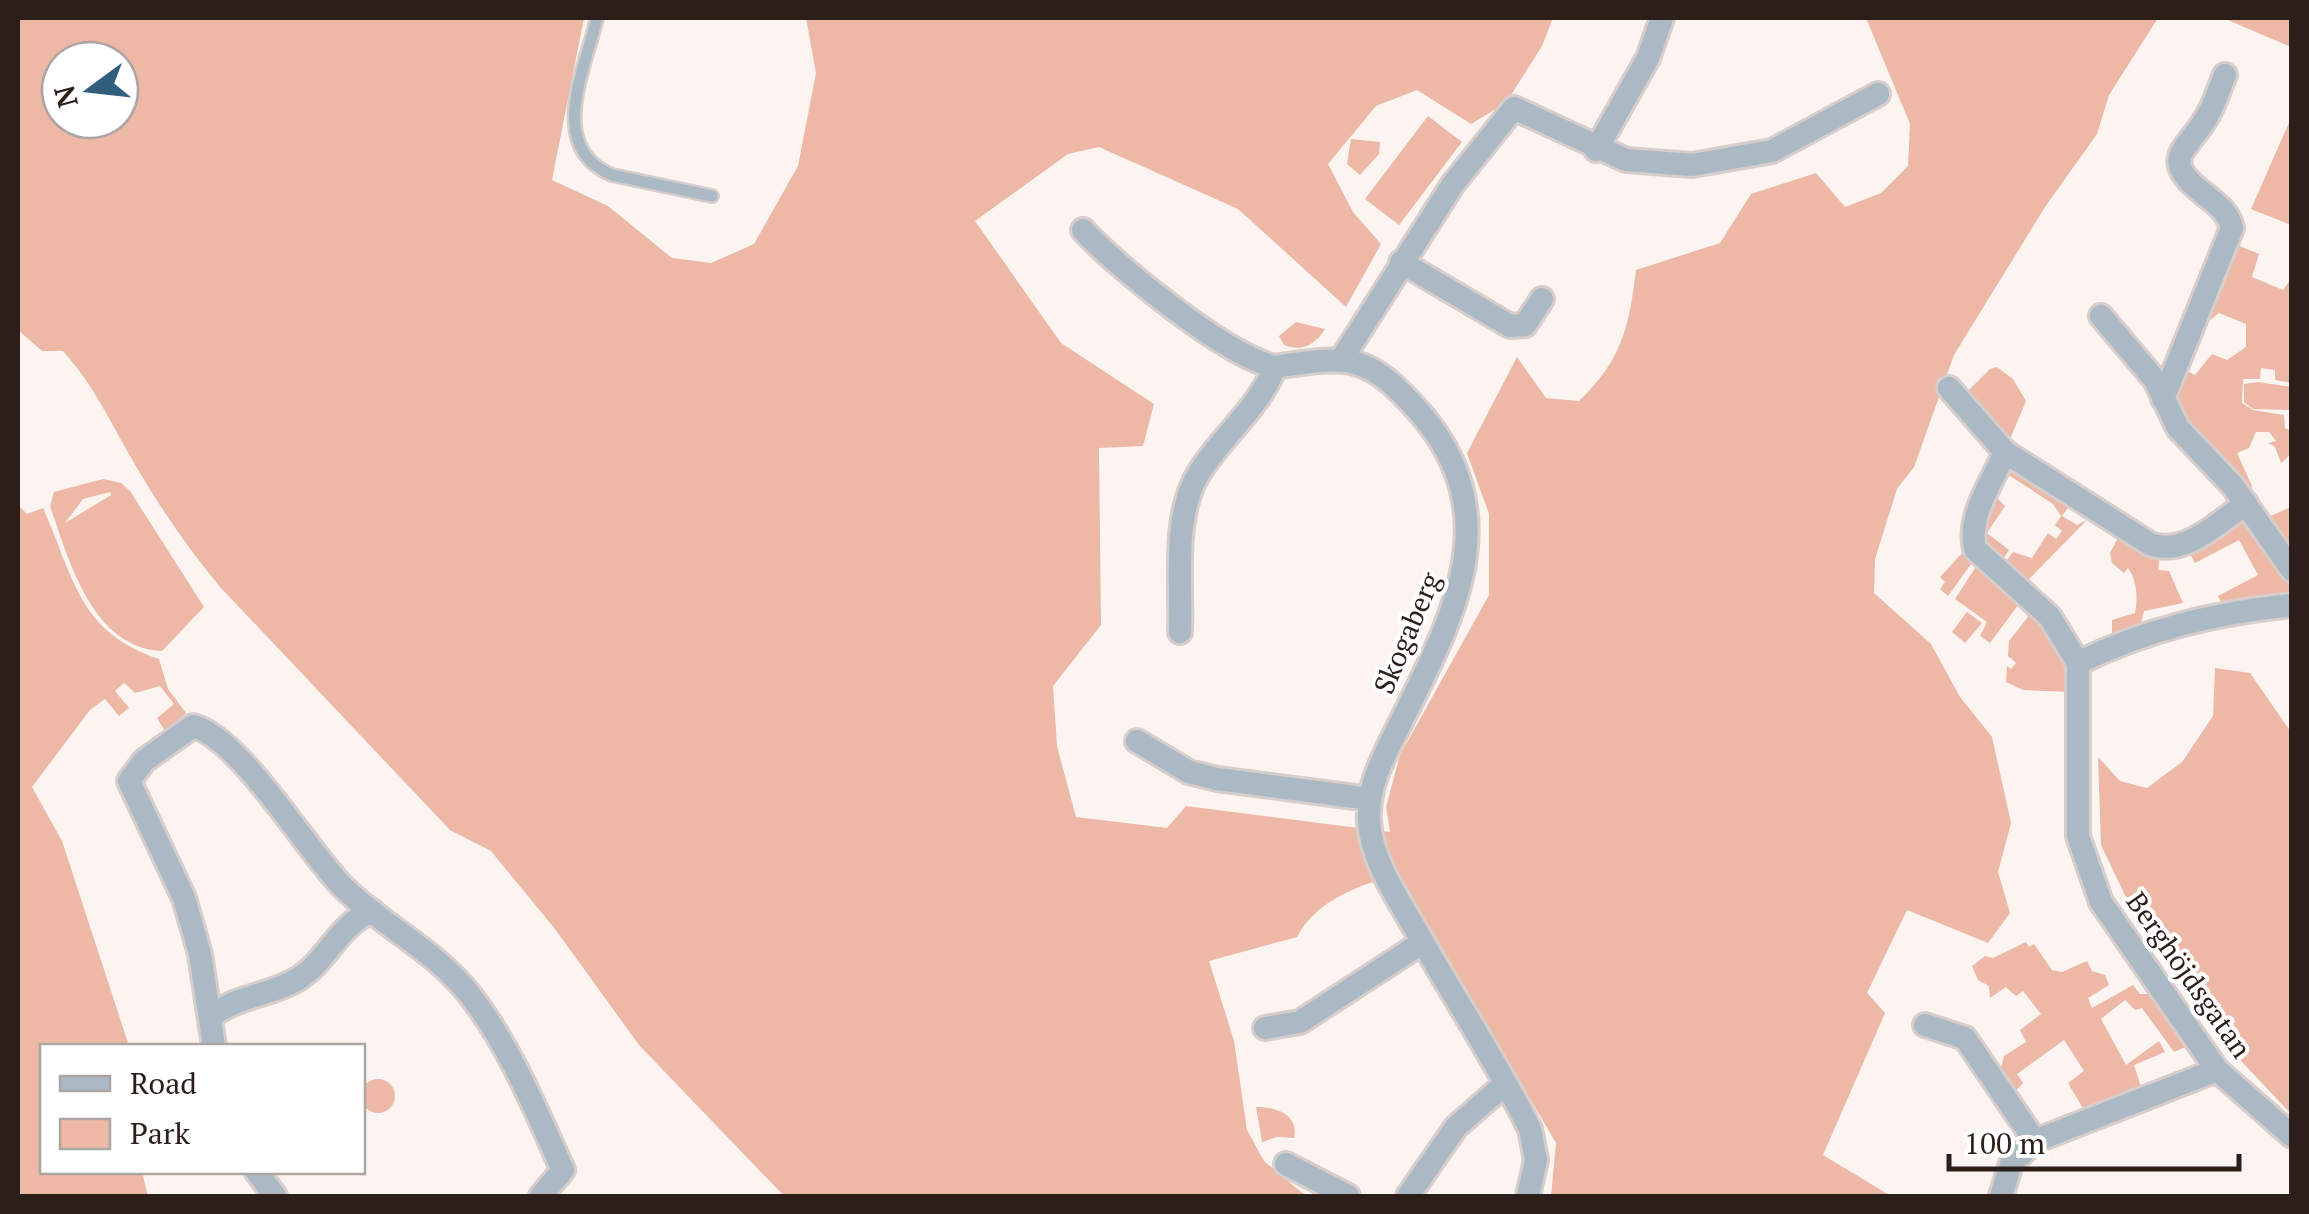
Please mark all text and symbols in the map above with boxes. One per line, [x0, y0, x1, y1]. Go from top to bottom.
north arrow [40, 40, 140, 140]
text: N [45, 82, 86, 112]
street label: Skogaberg [1364, 565, 1449, 699]
street label: Berghöjdsgatan [2118, 884, 2261, 1065]
legend [40, 1044, 365, 1174]
text: Road [130, 1063, 197, 1103]
scale bar [1949, 1109, 2239, 1171]
text: Park [130, 1113, 191, 1153]
text: 100 m [1964, 1123, 2045, 1163]

